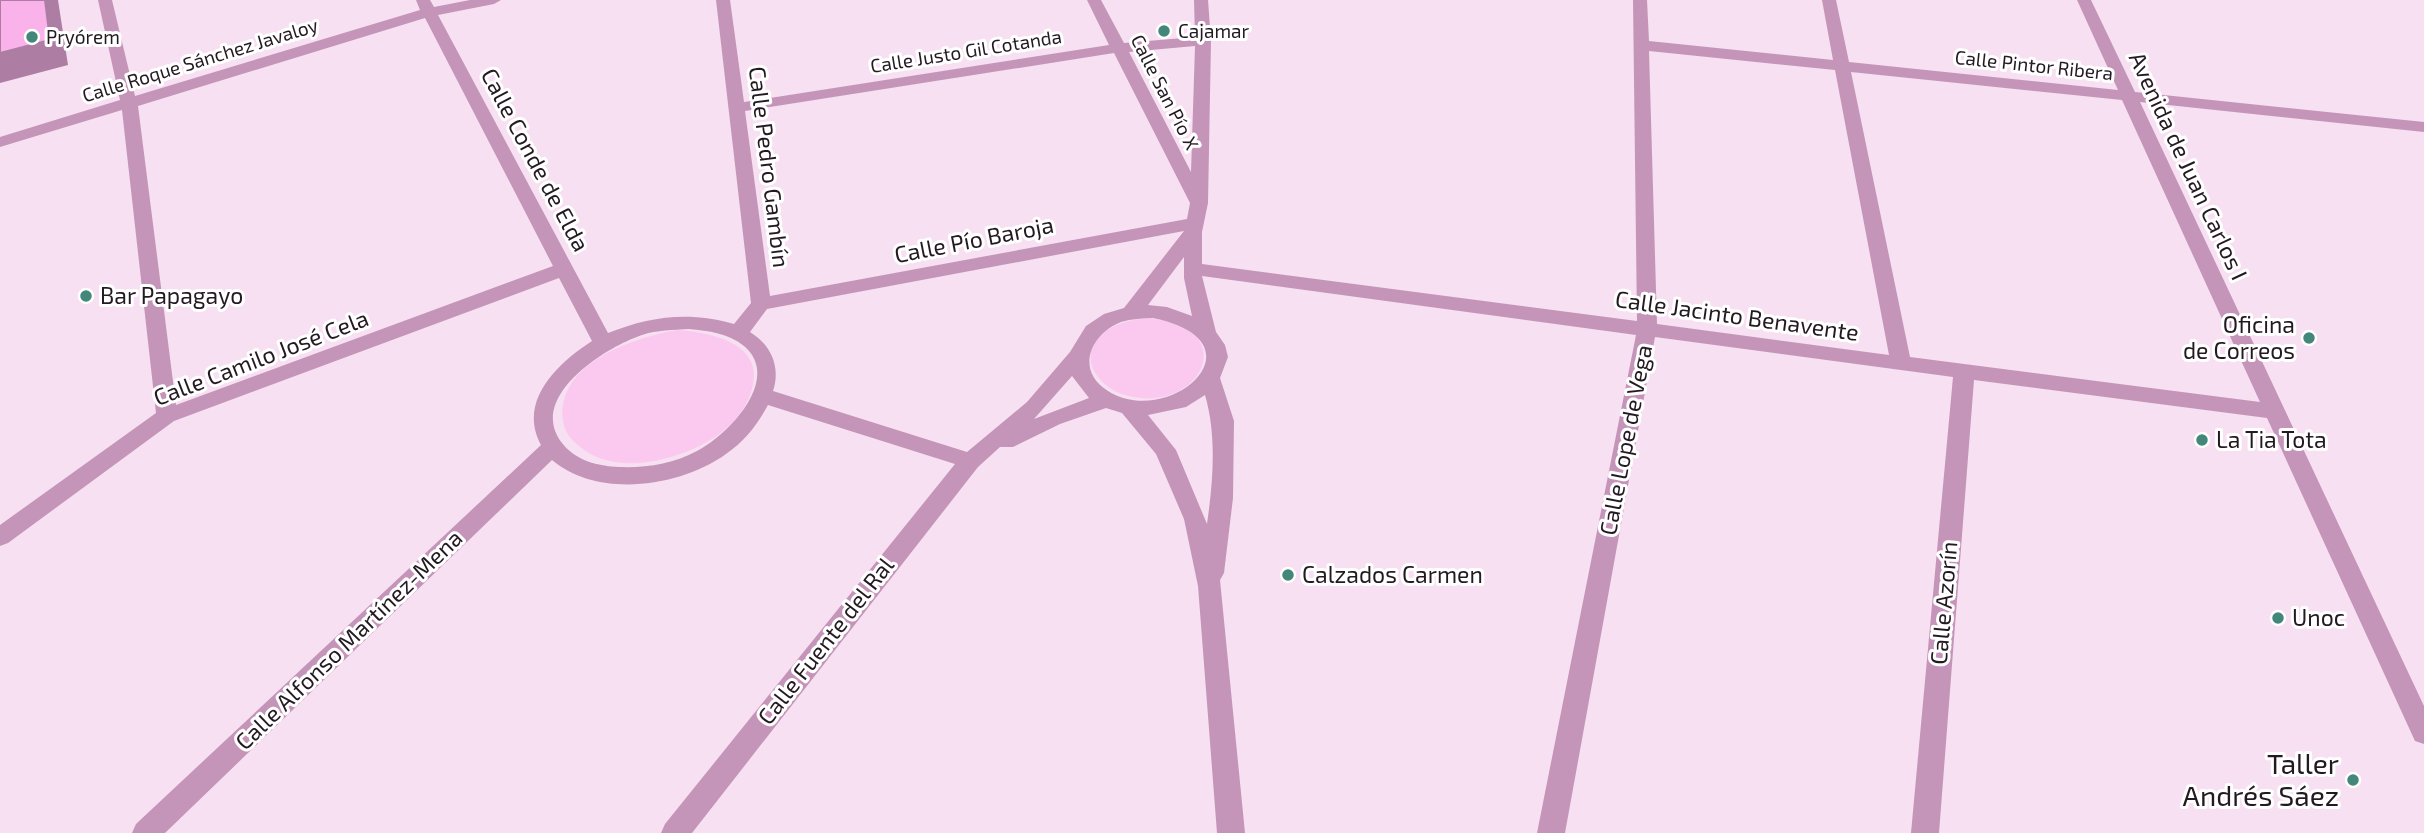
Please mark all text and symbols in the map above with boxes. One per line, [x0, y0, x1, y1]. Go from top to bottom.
street label: Calle Roque Sánchez Javaloy [79, 13, 321, 106]
place label: Cajamar [1178, 19, 1250, 42]
marker: Cajamar [1156, 23, 1172, 39]
street label: Calle Justo Gil Cotanda [869, 24, 1063, 77]
place label: Pryórem [46, 25, 120, 48]
marker: Pryórem [24, 29, 40, 45]
street label: Calle San Pío X [1127, 30, 1204, 153]
street label: Calle Pintor Ribera [1954, 45, 2114, 84]
street label: Avenida de Juan Carlos I [2124, 47, 2254, 284]
street label: Calle Conde de Elda [476, 63, 596, 256]
street label: Calle Pedro Gambín [744, 65, 796, 269]
street label: Calle Pío Baroja [892, 210, 1056, 268]
place label: Bar Papagayo [100, 281, 243, 309]
street label: Calle Jacinto Benavente [1614, 284, 1861, 346]
marker: Bar Papagayo [78, 288, 94, 304]
street label: Calle Camilo José Cela [149, 303, 372, 411]
place label: Oficina de Correos [2183, 310, 2295, 364]
marker: Oficina de Correos [2301, 330, 2317, 346]
street label: Calle Lope de Vega [1593, 342, 1657, 537]
place label: La Tia Tota [2216, 425, 2327, 453]
marker: La Tia Tota [2194, 432, 2210, 448]
street label: Calle Alfonso Martínez-Mena [229, 523, 468, 755]
street label: Calle Azorín [1924, 540, 1962, 666]
street label: Calle Fuente del Ral [751, 551, 899, 730]
place label: Calzados Carmen [1302, 560, 1483, 588]
marker: Calzados Carmen [1280, 567, 1296, 583]
place label: Unoc [2292, 603, 2345, 631]
marker: Unoc [2270, 610, 2286, 626]
place label: Taller Andrés Sáez [2183, 746, 2339, 812]
marker: Taller Andrés Sáez [2345, 772, 2361, 788]

